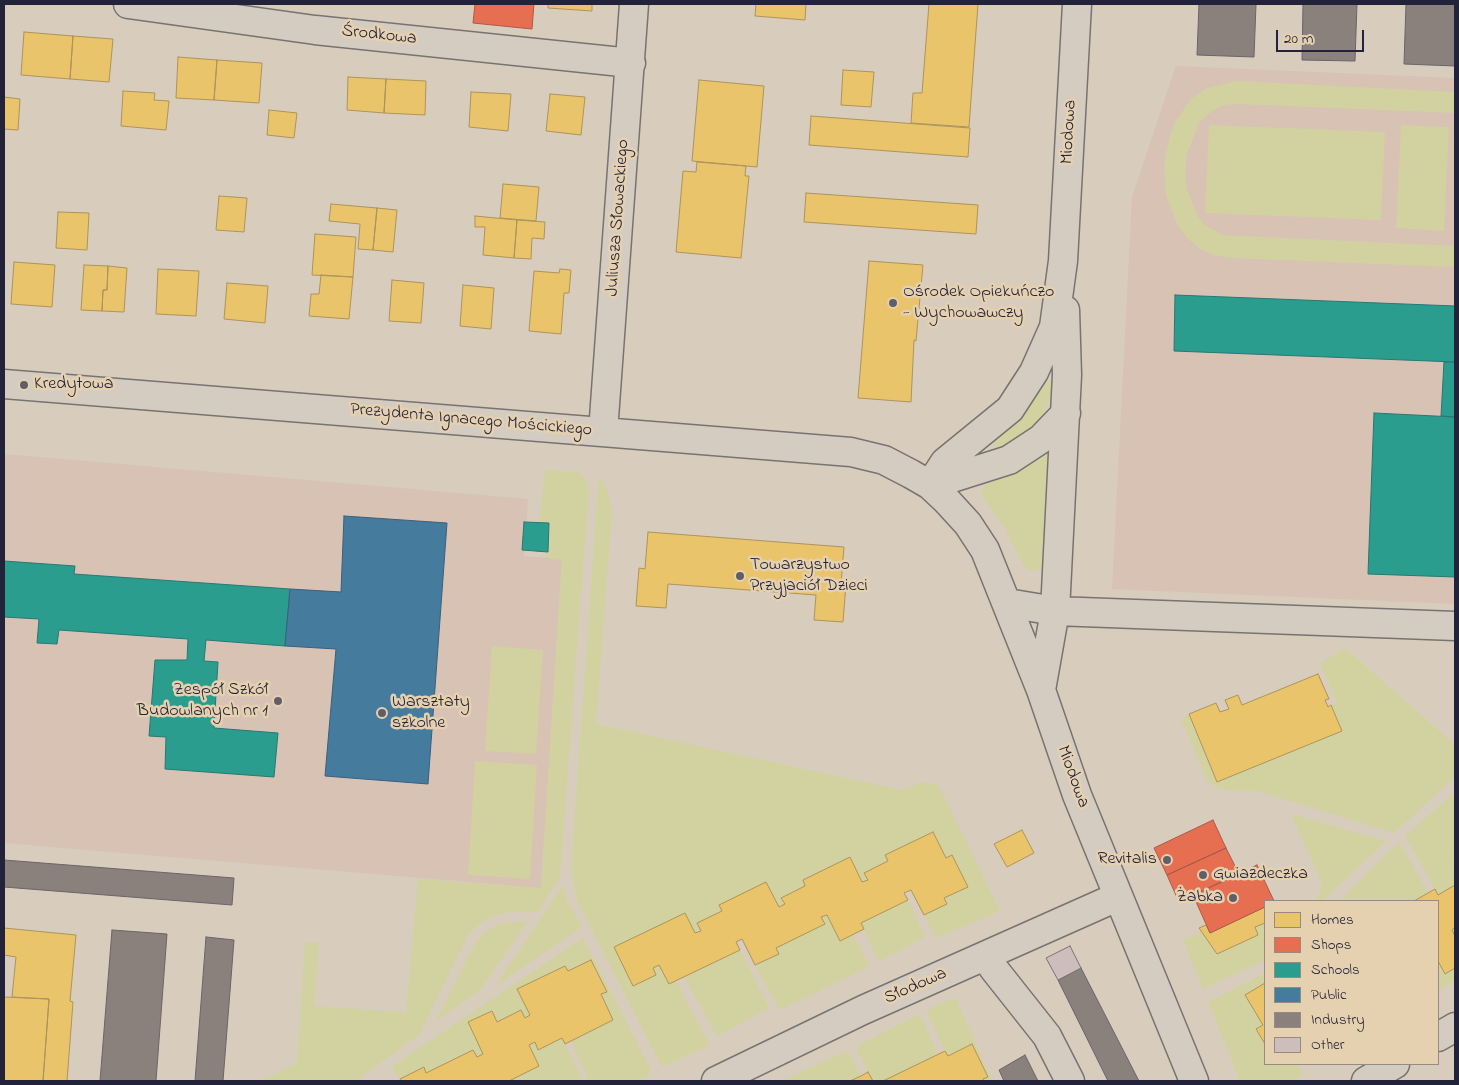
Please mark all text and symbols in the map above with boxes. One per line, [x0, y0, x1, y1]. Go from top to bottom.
scale bar [1279, 20, 1366, 52]
street label: Środkowa [340, 21, 418, 51]
text: 20 m [1284, 28, 1313, 50]
street label: Miodowa [1058, 99, 1082, 165]
street label: Juliusza Słowackiego [603, 139, 635, 297]
place label: Ośrodek Opiekuńczo - Wychowawczy [903, 282, 1054, 324]
marker: Ośrodek Opiekuńczo - Wychowawczy [887, 297, 899, 309]
place label: Kredytowa [34, 374, 113, 396]
marker: Kredytowa [18, 379, 30, 391]
street label: Prezydenta Ignacego Mościckiego [349, 400, 593, 442]
place label: Towarzystwo Przyjaciół Dzieci [750, 555, 868, 598]
marker: Towarzystwo Przyjaciół Dzieci [734, 570, 746, 582]
place label: Zespół Szkół Budowlanych nr 1 [137, 680, 268, 722]
place label: Warsztaty szkolne [392, 692, 470, 734]
marker: Zespół Szkół Budowlanych nr 1 [272, 695, 284, 707]
marker: Warsztaty szkolne [376, 707, 388, 719]
street label: Miodowa [1051, 743, 1093, 811]
place label: Revitalis [1098, 849, 1157, 871]
marker: Revitalis [1161, 854, 1173, 866]
place label: Gwiazdeczka [1213, 864, 1308, 886]
marker: Gwiazdeczka [1197, 869, 1209, 881]
place label: Żabka [1176, 887, 1223, 909]
marker: Żabka [1227, 892, 1239, 904]
legend [1264, 900, 1439, 1065]
text: Homes [1311, 909, 1354, 931]
text: Shops [1311, 934, 1351, 956]
text: Schools [1311, 959, 1360, 981]
street label: Słodowa [881, 964, 951, 1010]
text: Public [1311, 984, 1347, 1006]
text: Industry [1311, 1009, 1365, 1031]
text: Other [1311, 1034, 1344, 1056]

